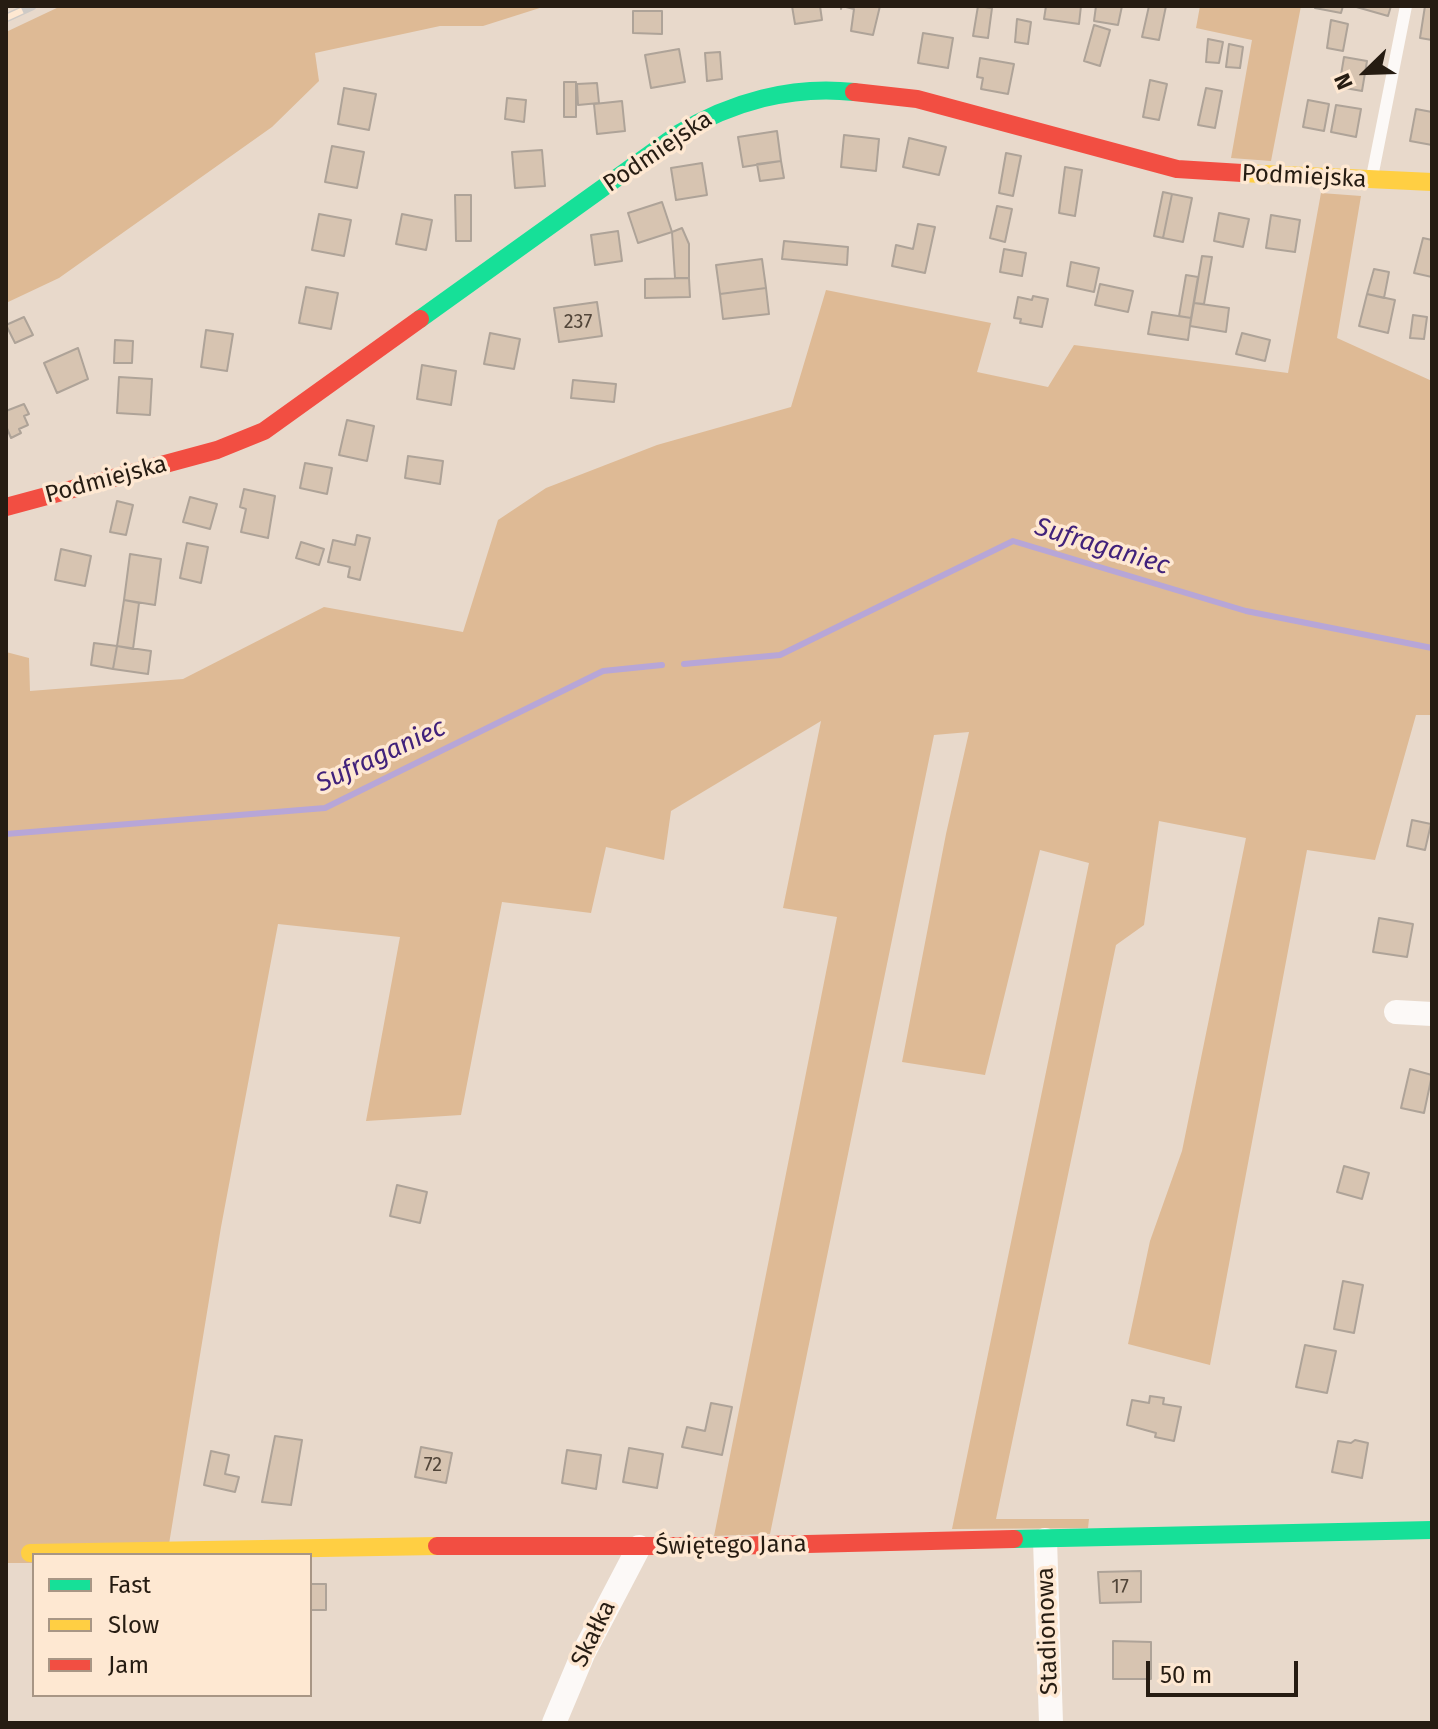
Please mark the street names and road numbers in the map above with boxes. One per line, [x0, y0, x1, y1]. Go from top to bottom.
street label: Podmiejska [598, 105, 718, 199]
street label: Podmiejska [1241, 159, 1367, 195]
street label: Podmiejska [42, 450, 170, 510]
street label: Świętego Jana [655, 1530, 807, 1562]
street label: Stadionowa [1031, 1567, 1065, 1695]
street label: Skałka [566, 1596, 622, 1672]

